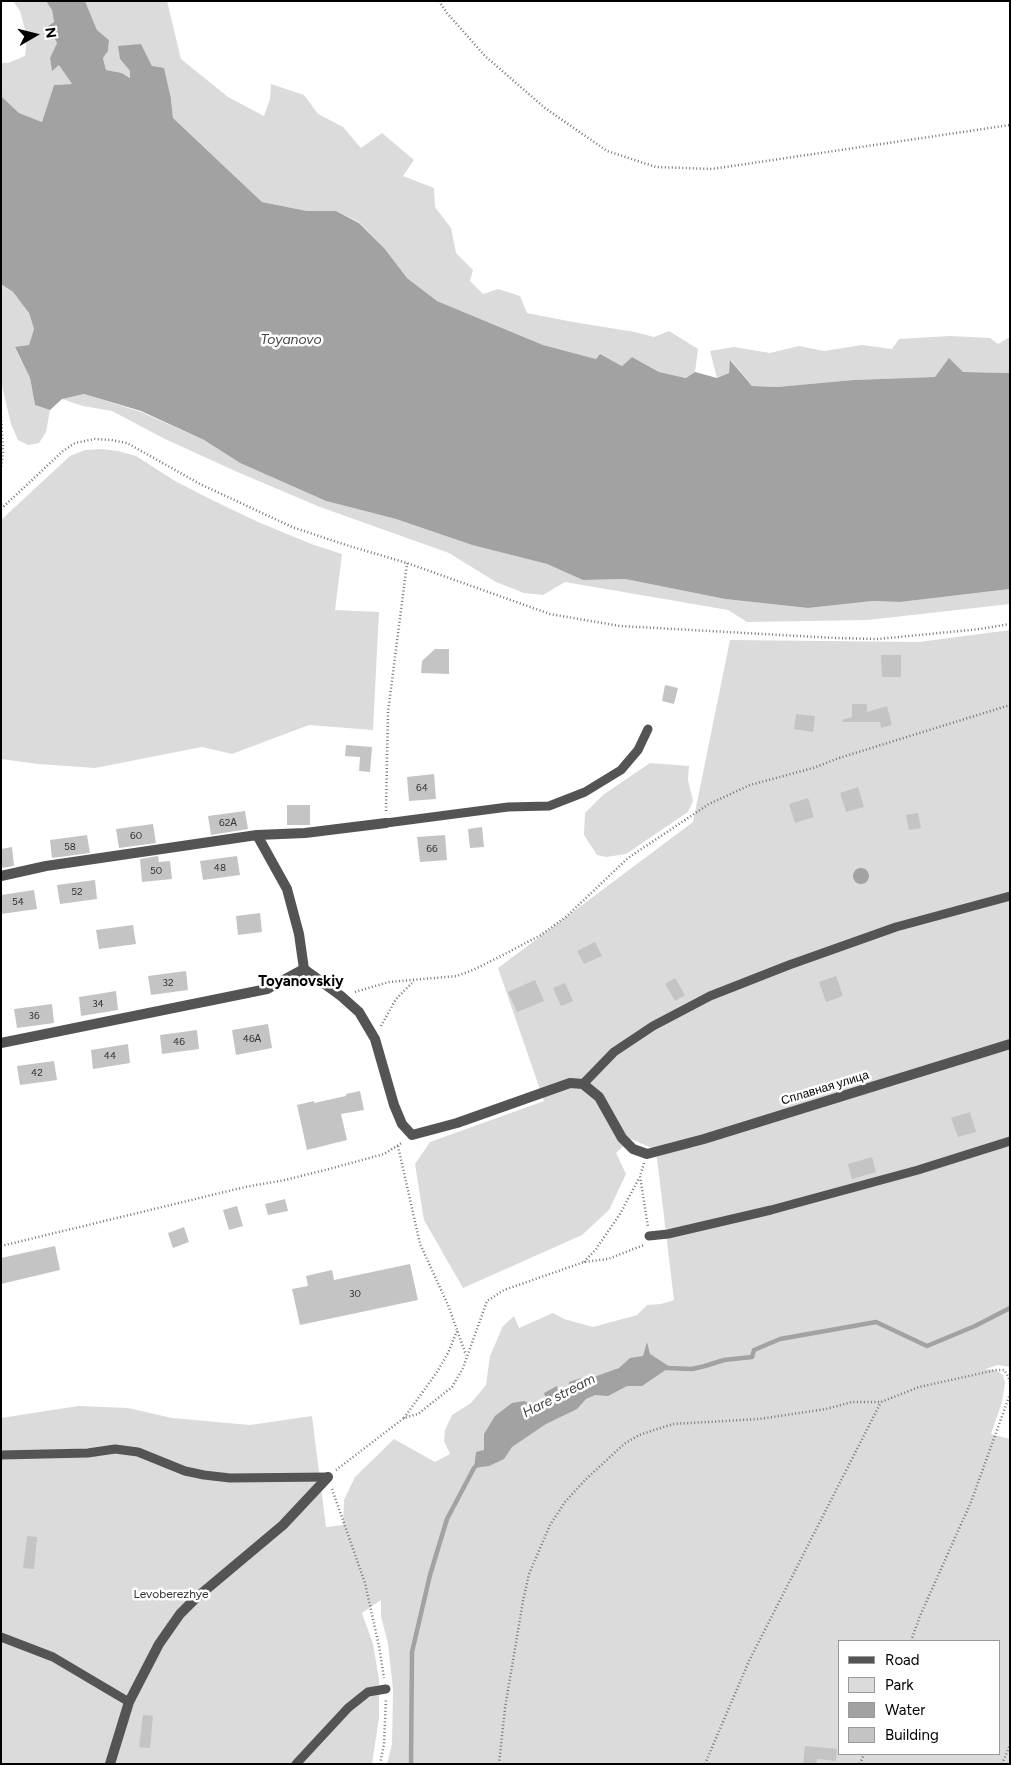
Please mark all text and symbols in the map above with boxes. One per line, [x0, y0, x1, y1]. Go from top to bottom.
north arrow [10, 10, 60, 60]
text: N [41, 26, 60, 39]
water label: Toyanovo [260, 332, 322, 348]
house number: 64 [416, 782, 428, 794]
house number: 62А [219, 817, 237, 829]
house number: 60 [130, 830, 142, 842]
house number: 58 [64, 841, 76, 853]
house number: 66 [426, 843, 438, 855]
house number: 48 [214, 862, 226, 874]
house number: 50 [150, 865, 162, 877]
house number: 52 [71, 886, 83, 898]
house number: 54 [12, 896, 24, 908]
district label: Toyanovskiy [258, 973, 344, 991]
house number: 32 [162, 977, 174, 989]
house number: 34 [92, 998, 104, 1010]
house number: 36 [28, 1010, 40, 1022]
house number: 46А [243, 1033, 261, 1045]
house number: 46 [173, 1036, 185, 1048]
house number: 44 [104, 1050, 116, 1062]
house number: 42 [31, 1067, 43, 1079]
street label: Сплавная улица [779, 1068, 871, 1108]
house number: 30 [349, 1288, 361, 1300]
water label: Hare stream [520, 1371, 598, 1421]
park label: Levoberezhye [133, 1587, 209, 1601]
legend [838, 1640, 1001, 1755]
text: Road [885, 1651, 920, 1669]
text: Park [885, 1676, 914, 1694]
text: Water [885, 1701, 925, 1719]
text: Building [885, 1726, 939, 1744]

